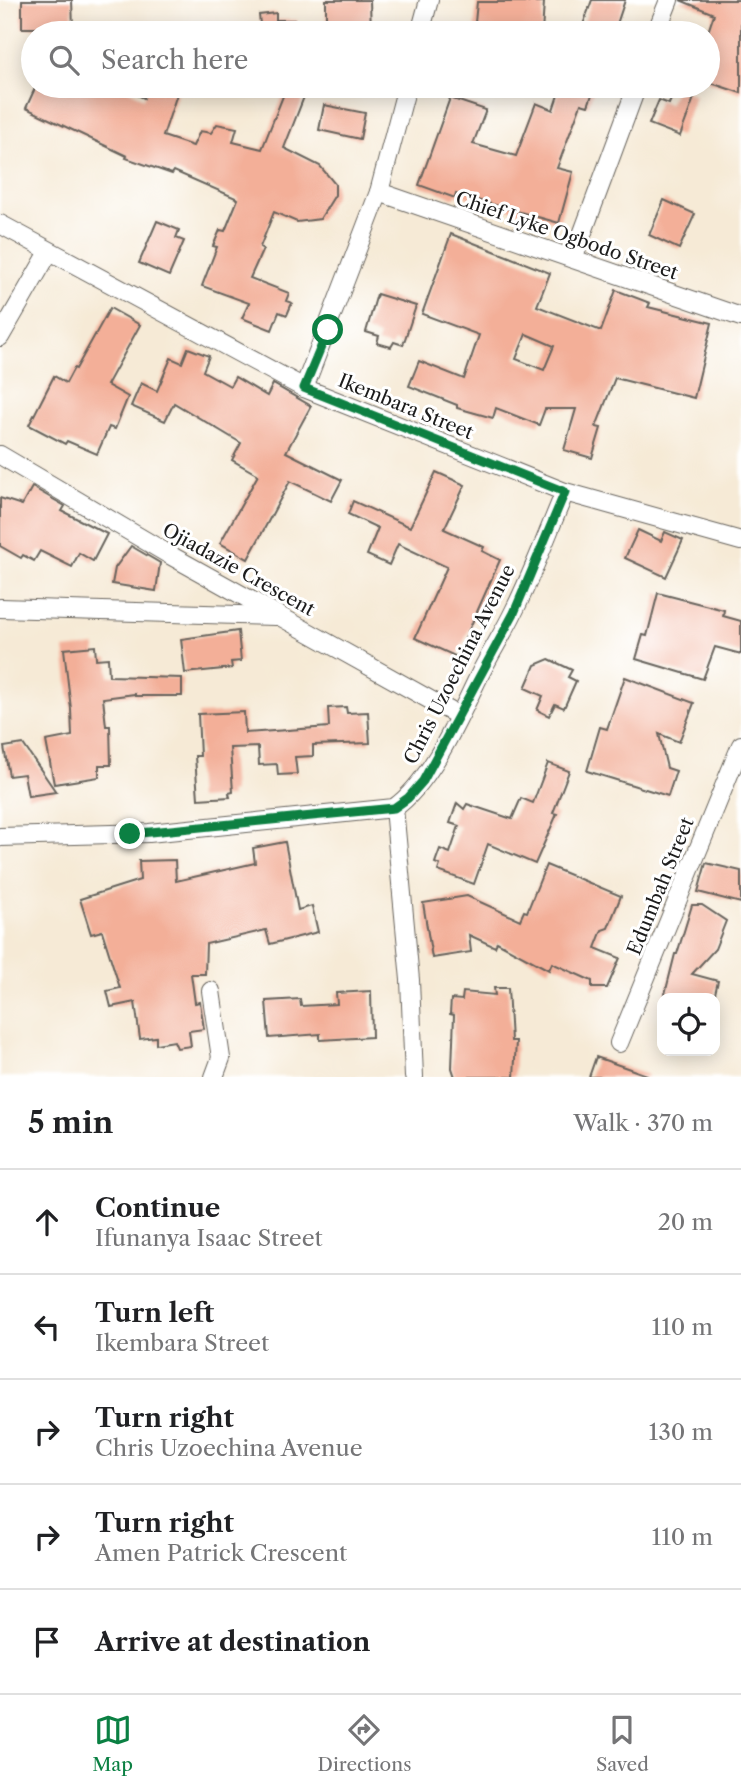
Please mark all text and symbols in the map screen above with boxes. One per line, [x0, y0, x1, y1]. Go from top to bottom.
search box [21, 21, 720, 98]
icon: search [45, 41, 83, 79]
text: Search here [101, 44, 248, 76]
street label: Chief Lyke Ogbodo Street [453, 187, 681, 284]
route start [312, 314, 343, 345]
street label: Ikembara Street [335, 369, 477, 444]
street label: Ojiadazie Crescent [159, 518, 319, 621]
street label: Chris Uzoechina Avenue [399, 561, 520, 768]
street label: Edumbah Street [622, 814, 699, 958]
route end [114, 818, 145, 849]
map controls [657, 993, 720, 1056]
button: locate [657, 993, 720, 1056]
text: 5 min [28, 1104, 113, 1141]
text: Walk · 370 m [573, 1109, 713, 1137]
text: Continue [95, 1192, 220, 1224]
icon: ahead [28, 1203, 66, 1241]
text: 20 m [658, 1208, 713, 1236]
text: Ifunanya Isaac Street [95, 1224, 323, 1252]
text: Turn left [95, 1297, 214, 1329]
icon: left [28, 1308, 66, 1346]
text: 110 m [652, 1313, 713, 1341]
text: Ikembara Street [95, 1329, 269, 1357]
text: Turn right [95, 1402, 234, 1434]
icon: right [28, 1413, 66, 1451]
text: 130 m [649, 1418, 713, 1446]
text: Chris Uzoechina Avenue [95, 1434, 363, 1462]
text: Turn right [95, 1507, 234, 1539]
icon: right [28, 1518, 66, 1556]
text: 110 m [652, 1523, 713, 1551]
text: Amen Patrick Crescent [95, 1539, 347, 1567]
icon: arrive [28, 1623, 66, 1661]
text: Arrive at destination [95, 1626, 370, 1658]
tab: Map [92, 1711, 133, 1776]
tab: Directions [318, 1711, 411, 1776]
tab: Saved [596, 1711, 649, 1776]

